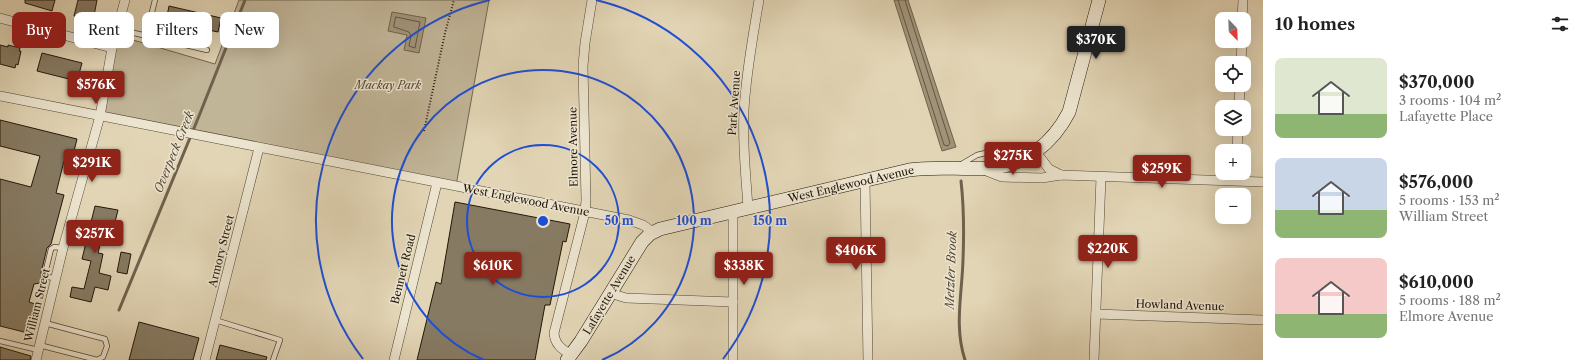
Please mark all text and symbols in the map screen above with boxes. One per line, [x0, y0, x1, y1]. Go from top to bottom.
chip: Buy [12, 12, 66, 48]
chip: Rent [74, 12, 134, 48]
chip: Filters [142, 12, 212, 48]
chip: New [220, 12, 279, 48]
north arrow [1215, 12, 1251, 48]
map controls [1215, 12, 1251, 224]
icon: filters [1549, 13, 1571, 35]
text: 10 homes [1275, 14, 1355, 34]
pin: $370K [1068, 26, 1124, 60]
text: $370K [1076, 31, 1116, 47]
button: locate [1215, 56, 1251, 92]
street label: Park Avenue [725, 70, 743, 136]
pin: $576K [68, 71, 124, 105]
text: $370,000 [1399, 72, 1475, 92]
icon: home [1307, 74, 1355, 122]
text: $576K [76, 76, 116, 92]
park label: Mackay Park [353, 78, 422, 92]
text: 3 rooms · 104 m² [1399, 92, 1501, 108]
button: layers [1215, 100, 1251, 136]
street label: Elmore Avenue [565, 107, 581, 187]
water label: Overpeck Creek [150, 108, 197, 195]
text: Lafayette Place [1399, 108, 1493, 124]
pin: $275K [985, 142, 1041, 176]
button: + [1215, 144, 1251, 180]
text: $275K [993, 147, 1033, 163]
pin: $291K [64, 149, 120, 183]
text: $291K [73, 154, 111, 170]
pin: $259K [1134, 155, 1190, 189]
text: $259K [1142, 160, 1182, 176]
street label: West Englewood Avenue [786, 163, 915, 206]
text: $576,000 [1399, 172, 1473, 192]
icon: home [1307, 174, 1355, 222]
street label: West Englewood Avenue [460, 181, 591, 219]
button: − [1215, 188, 1251, 224]
text: 5 rooms · 153 m² [1399, 192, 1500, 208]
text: William Street [1399, 208, 1488, 224]
street label: Armory Street [205, 213, 237, 290]
text: 50 m [604, 213, 634, 228]
text: 100 m [676, 213, 712, 228]
text: 150 m [753, 213, 787, 228]
centre of rings [536, 214, 550, 228]
pin: $257K [67, 220, 123, 254]
text: $257K [75, 225, 115, 241]
water label: Metzler Brook [942, 230, 959, 311]
street label: Bennett Road [388, 232, 419, 305]
pin: $220K [1080, 235, 1136, 269]
pin: $406K [828, 237, 884, 271]
text: $220K [1087, 240, 1129, 256]
text: $406K [835, 242, 877, 258]
pin: $610K [465, 252, 521, 286]
pin: $338K [716, 252, 772, 286]
street label: Lafayette Avenue [580, 253, 638, 337]
text: $610K [473, 257, 513, 273]
text: $338K [724, 257, 764, 273]
street label: William Street [21, 267, 53, 344]
text: $610,000 [1399, 272, 1474, 292]
icon: home [1307, 274, 1355, 322]
text: 5 rooms · 188 m² [1399, 292, 1501, 308]
street label: Howland Avenue [1135, 296, 1225, 314]
text: Elmore Avenue [1399, 308, 1494, 324]

